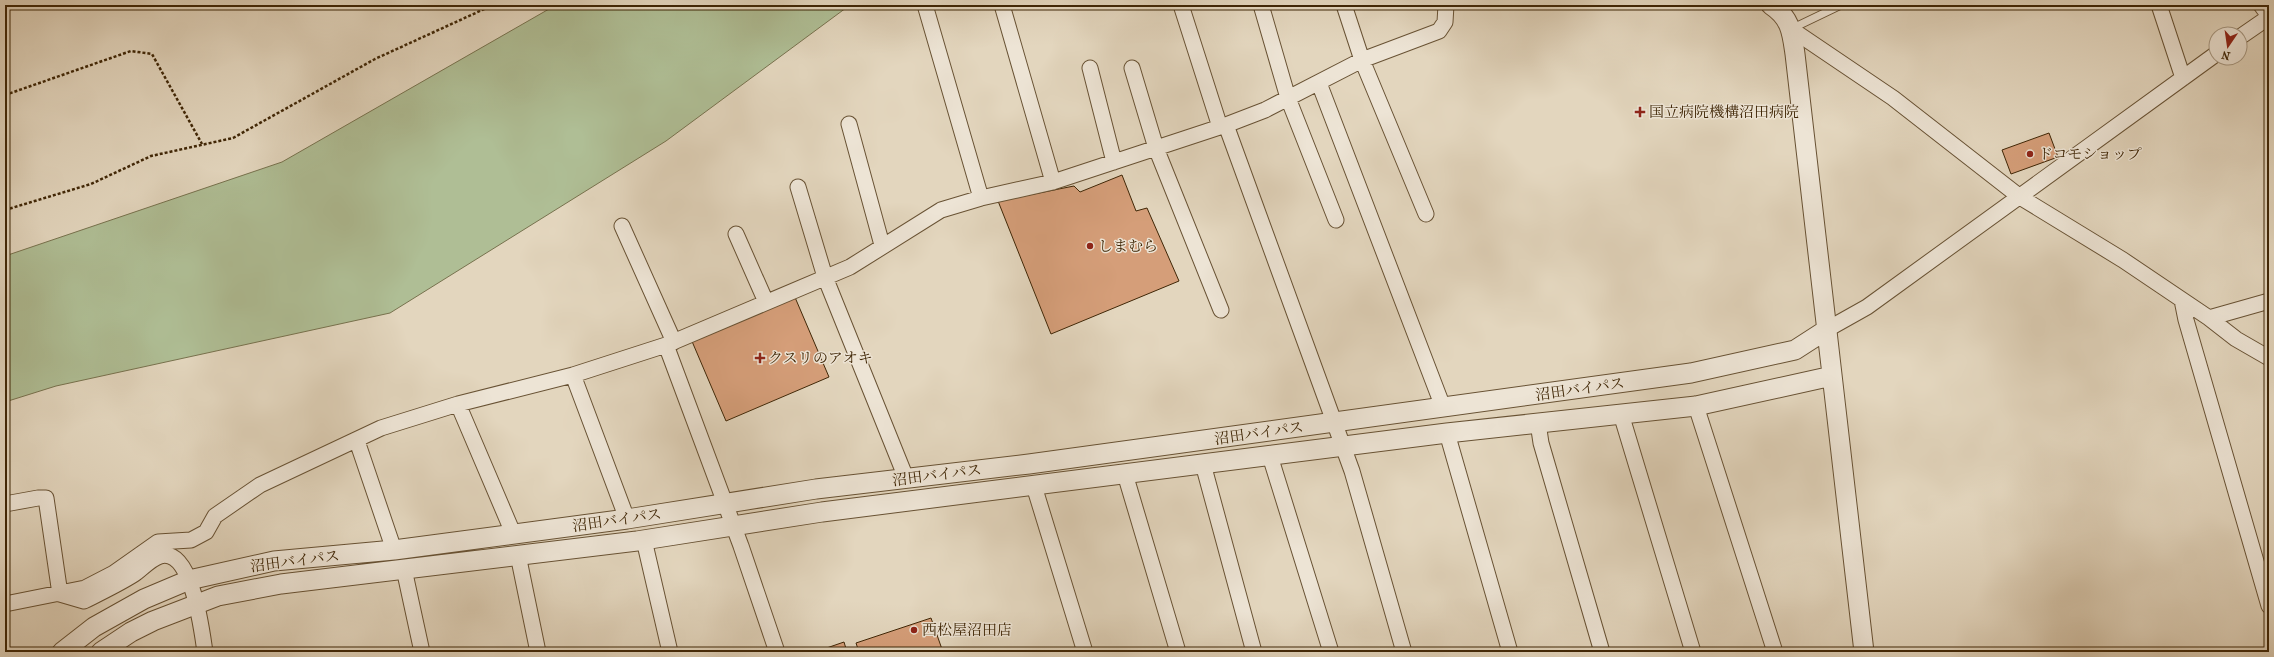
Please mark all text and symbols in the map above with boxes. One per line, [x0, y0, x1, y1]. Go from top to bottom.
north arrow [2208, 26, 2248, 66]
text: N [2220, 48, 2231, 63]
place label: 国立病院機構沼田病院 [1649, 103, 1799, 121]
marker: 国立病院機構沼田病院 [1634, 106, 1646, 118]
place label: ドコモショップ [2038, 145, 2142, 163]
marker: ドコモショップ [2025, 149, 2035, 159]
place label: しまむら [1098, 237, 1158, 255]
marker: しまむら [1085, 241, 1095, 251]
place label: クスリのアオキ [768, 349, 873, 367]
marker: クスリのアオキ [755, 353, 765, 363]
street label: 沼田バイパス [1534, 374, 1626, 404]
street label: 沼田バイパス [1213, 418, 1305, 448]
street label: 沼田バイパス [891, 461, 983, 489]
street label: 沼田バイパス [571, 505, 663, 535]
street label: 沼田バイパス [249, 547, 341, 575]
place label: 西松屋沼田店 [922, 621, 1012, 639]
marker: 西松屋沼田店 [909, 625, 919, 635]

